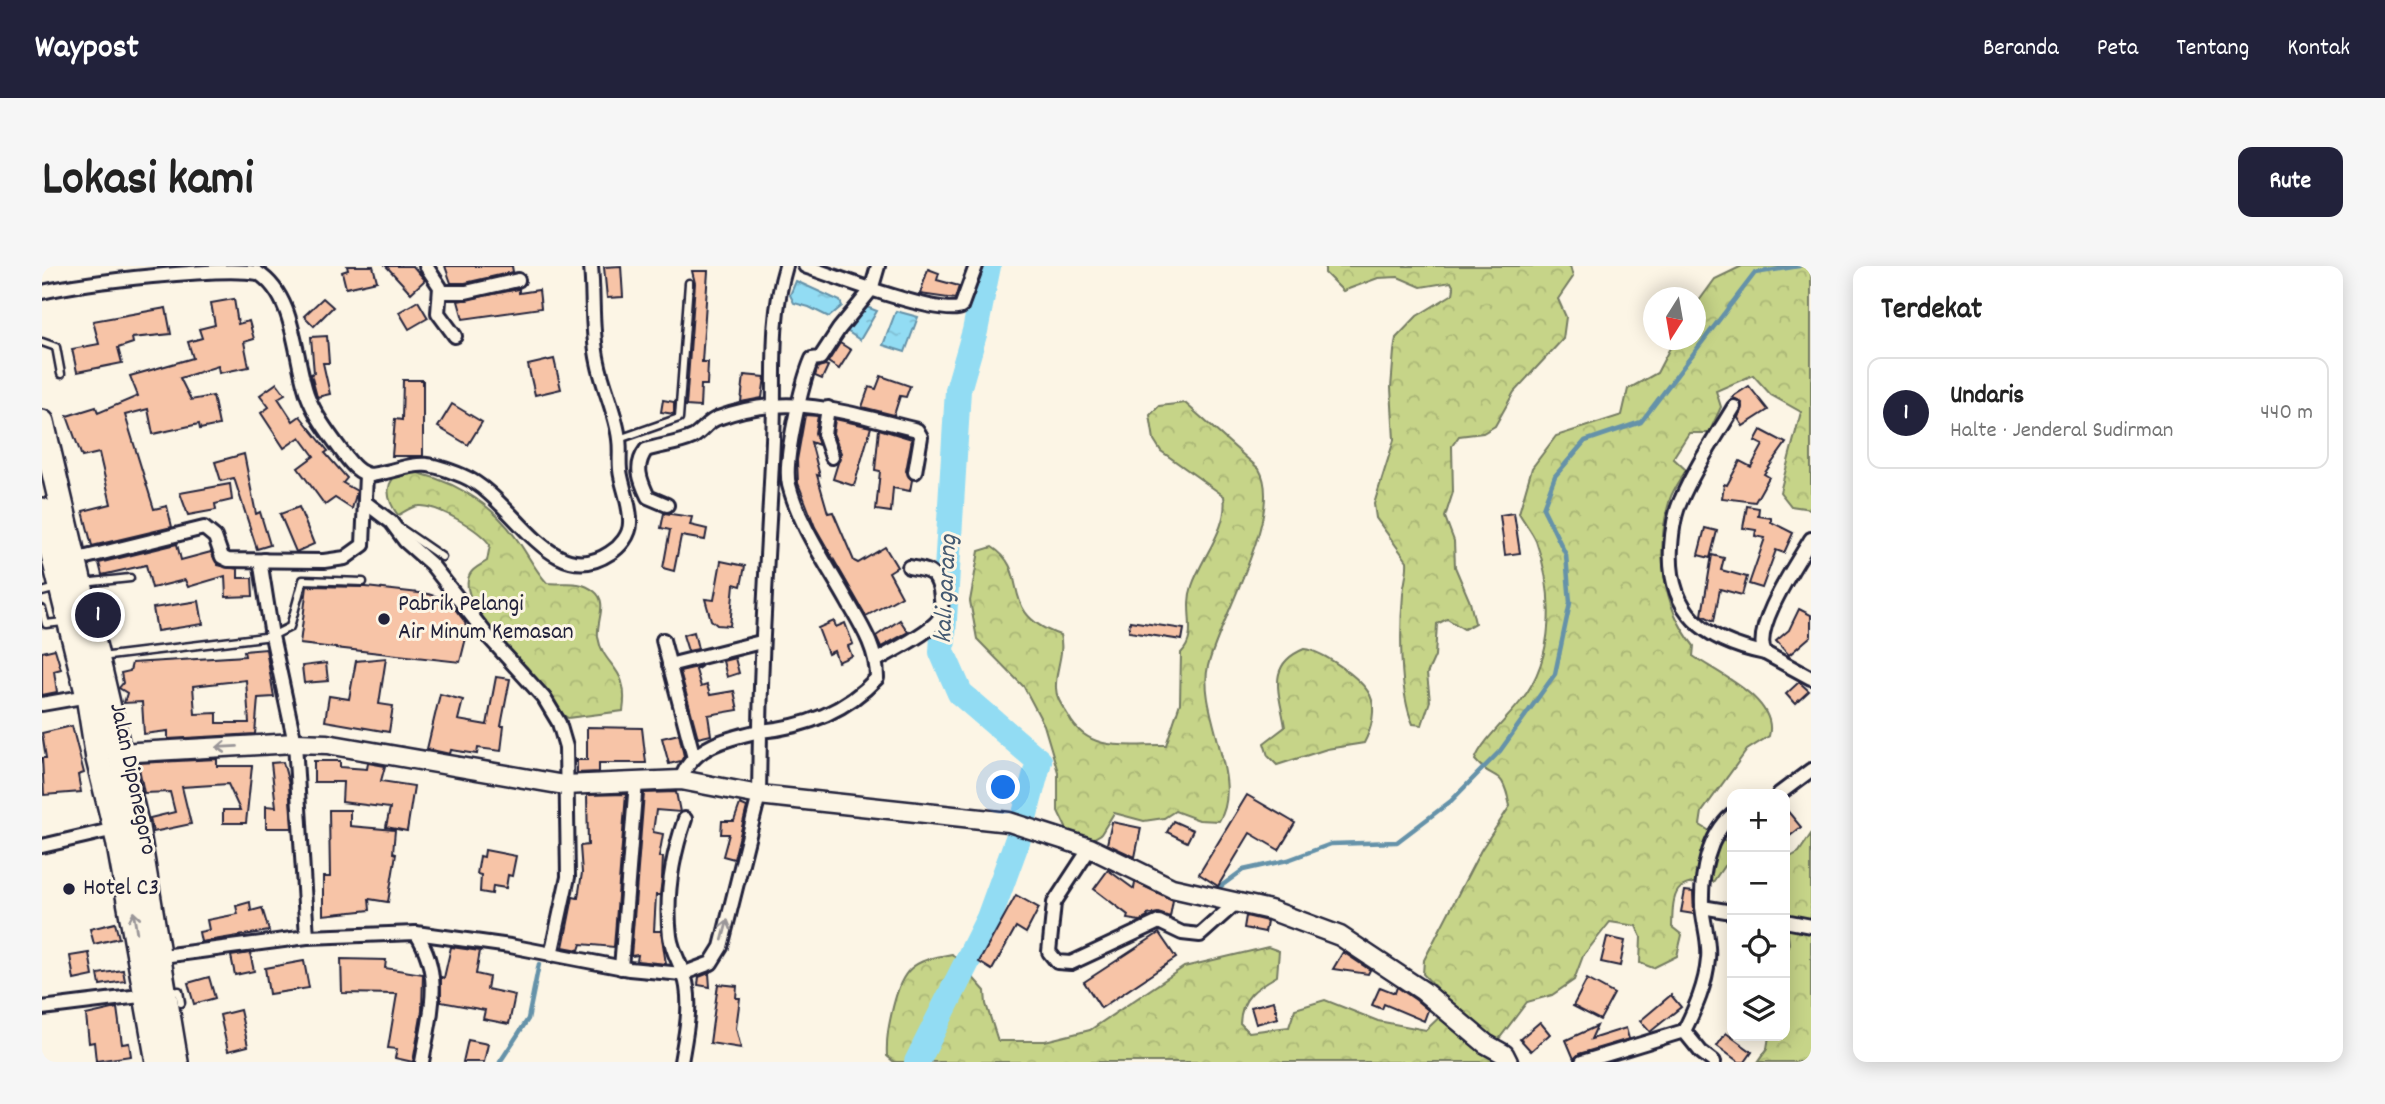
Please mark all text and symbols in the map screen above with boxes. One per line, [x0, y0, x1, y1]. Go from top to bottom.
text: Waypost [35, 26, 139, 73]
text: Beranda [1983, 32, 2059, 66]
text: Peta [2097, 32, 2138, 66]
text: Tentang [2176, 32, 2249, 66]
text: Kontak [2287, 32, 2350, 66]
text: Lokasi kami [42, 147, 253, 217]
button: Rute [2238, 147, 2343, 217]
north arrow [1643, 287, 1706, 350]
text: Terdekat [1881, 290, 1982, 333]
text: Undaris [1950, 378, 2024, 415]
text: 1 [1903, 397, 1909, 430]
text: 440 m [2260, 397, 2313, 430]
text: Halte · Jenderal Sudirman [1950, 415, 2173, 448]
water label: kali garang [926, 532, 968, 644]
place label: Pabrik Pelangi Air Minum Kemasan [398, 588, 574, 650]
pin: 1 [75, 589, 121, 641]
marker: Pabrik Pelangi Air Minum Kemasan [376, 611, 392, 627]
street label: Jalan Diponegoro [99, 700, 165, 858]
one-way arrow [215, 740, 238, 753]
your location [986, 770, 1020, 804]
map controls [1727, 789, 1790, 1041]
button: + [1727, 789, 1790, 852]
button: − [1727, 852, 1790, 915]
place label: Hotel C3 [83, 872, 159, 906]
marker: Hotel C3 [61, 881, 77, 897]
one-way arrow [127, 911, 141, 934]
button: locate [1727, 915, 1790, 978]
one-way arrow [720, 919, 733, 941]
button: layers [1727, 978, 1790, 1041]

